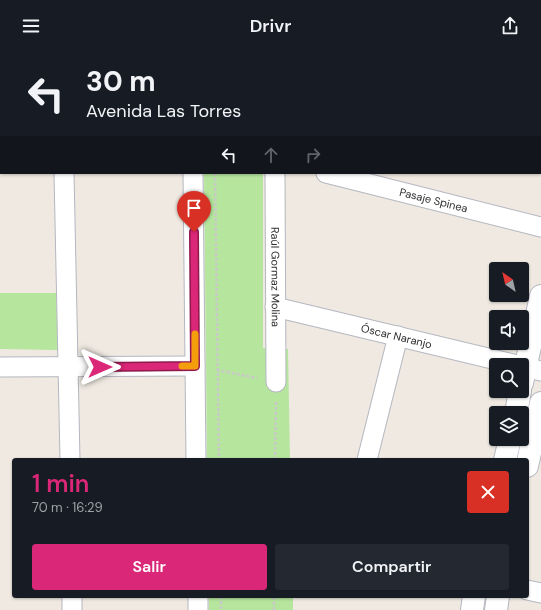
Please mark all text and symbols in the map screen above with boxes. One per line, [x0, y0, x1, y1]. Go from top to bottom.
text: Drivr [250, 14, 291, 38]
icon: menu [20, 15, 42, 37]
icon: share [499, 15, 521, 37]
text: 30 m [86, 63, 156, 100]
icon: left [20, 68, 72, 120]
text: Avenida Las Torres [86, 99, 241, 123]
icon: left [218, 144, 240, 166]
icon: ahead [260, 144, 282, 166]
icon: right [302, 144, 324, 166]
street label: Pasaje Spinea [398, 185, 469, 215]
pin [177, 191, 211, 232]
icon: arrive [183, 197, 205, 219]
street label: Raúl Gormaz Molina [268, 227, 283, 327]
north arrow [489, 262, 529, 302]
map controls [489, 262, 529, 446]
button: sound [489, 310, 529, 350]
street label: Óscar Naranjo [360, 321, 433, 351]
position arrow [79, 346, 121, 388]
button: search [489, 358, 529, 398]
button: layers [489, 406, 529, 446]
text: 1 min [32, 468, 89, 499]
button: close [467, 471, 509, 513]
text: 70 m · 16:29 [32, 499, 103, 516]
button: Salir [32, 544, 267, 590]
button: Compartir [275, 544, 509, 590]

